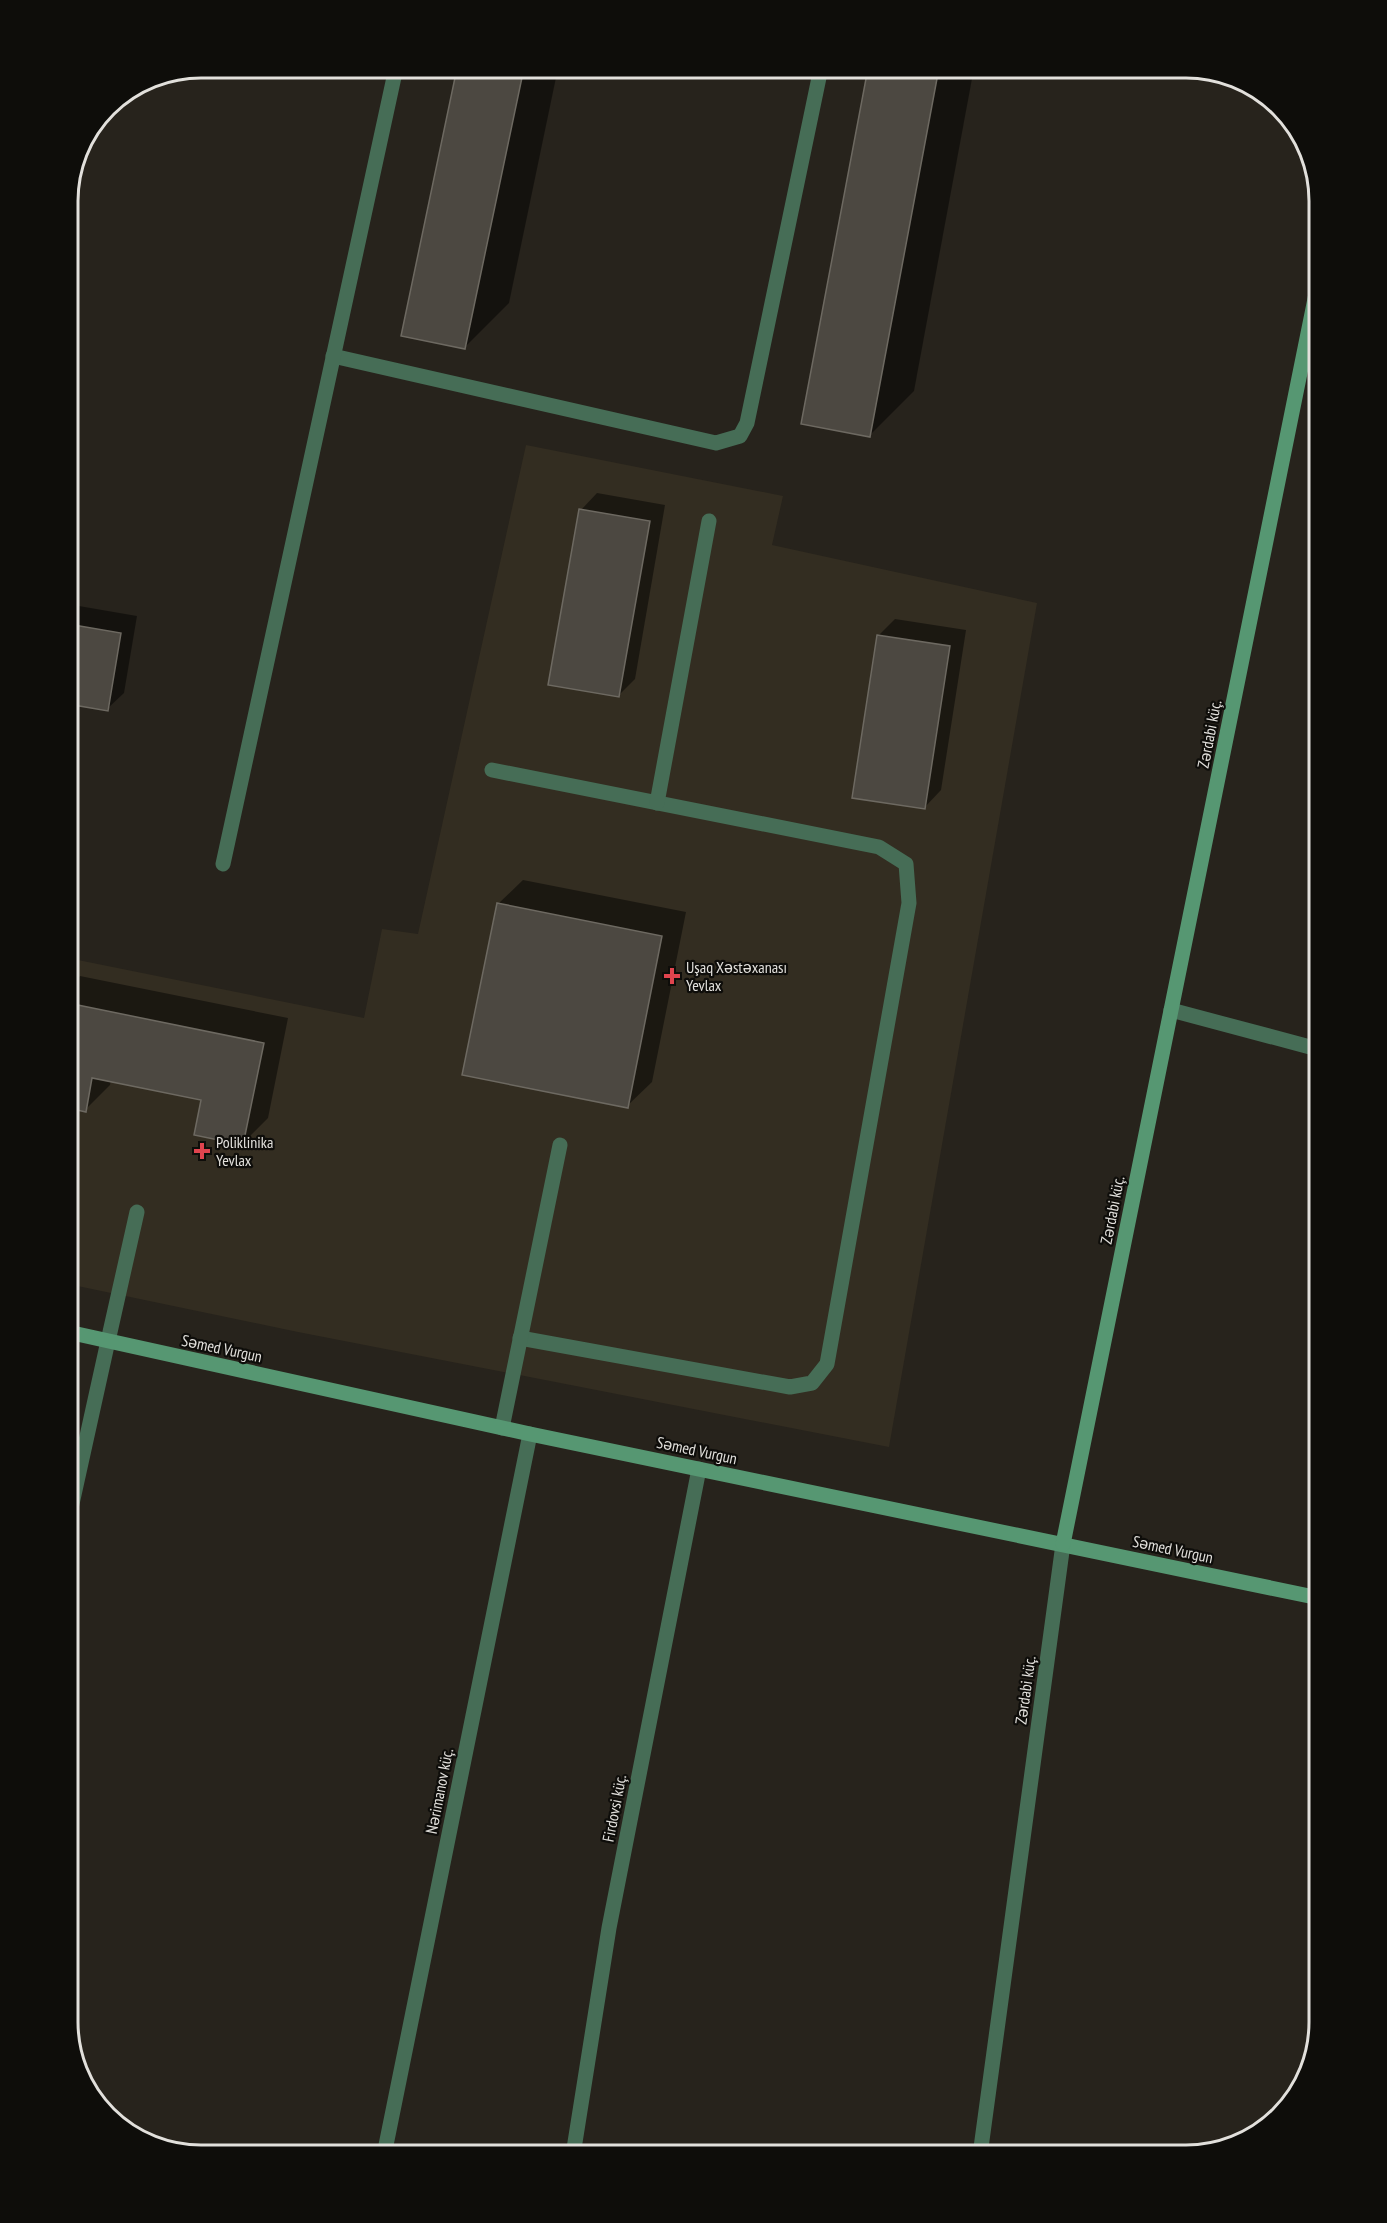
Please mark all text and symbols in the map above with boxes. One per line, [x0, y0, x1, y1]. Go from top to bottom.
street label: Zərdabi küç. [1193, 698, 1225, 770]
place label: Uşaq Xəstəxanası Yevlax [686, 957, 787, 995]
marker: Uşaq Xəstəxanası Yevlax [663, 967, 681, 985]
place label: Poliklinika Yevlax [216, 1132, 273, 1170]
marker: Poliklinika Yevlax [193, 1142, 211, 1160]
street label: Zərdabi küç. [1096, 1174, 1128, 1246]
street label: Səmed Vurgun [180, 1330, 264, 1366]
street label: Səmed Vurgun [655, 1432, 739, 1468]
street label: Səmed Vurgun [1131, 1531, 1215, 1567]
street label: Zərdabi küç. [1010, 1654, 1040, 1726]
street label: Nərimanov küç. [421, 1746, 457, 1836]
street label: Firdovsi küç. [598, 1772, 630, 1843]

